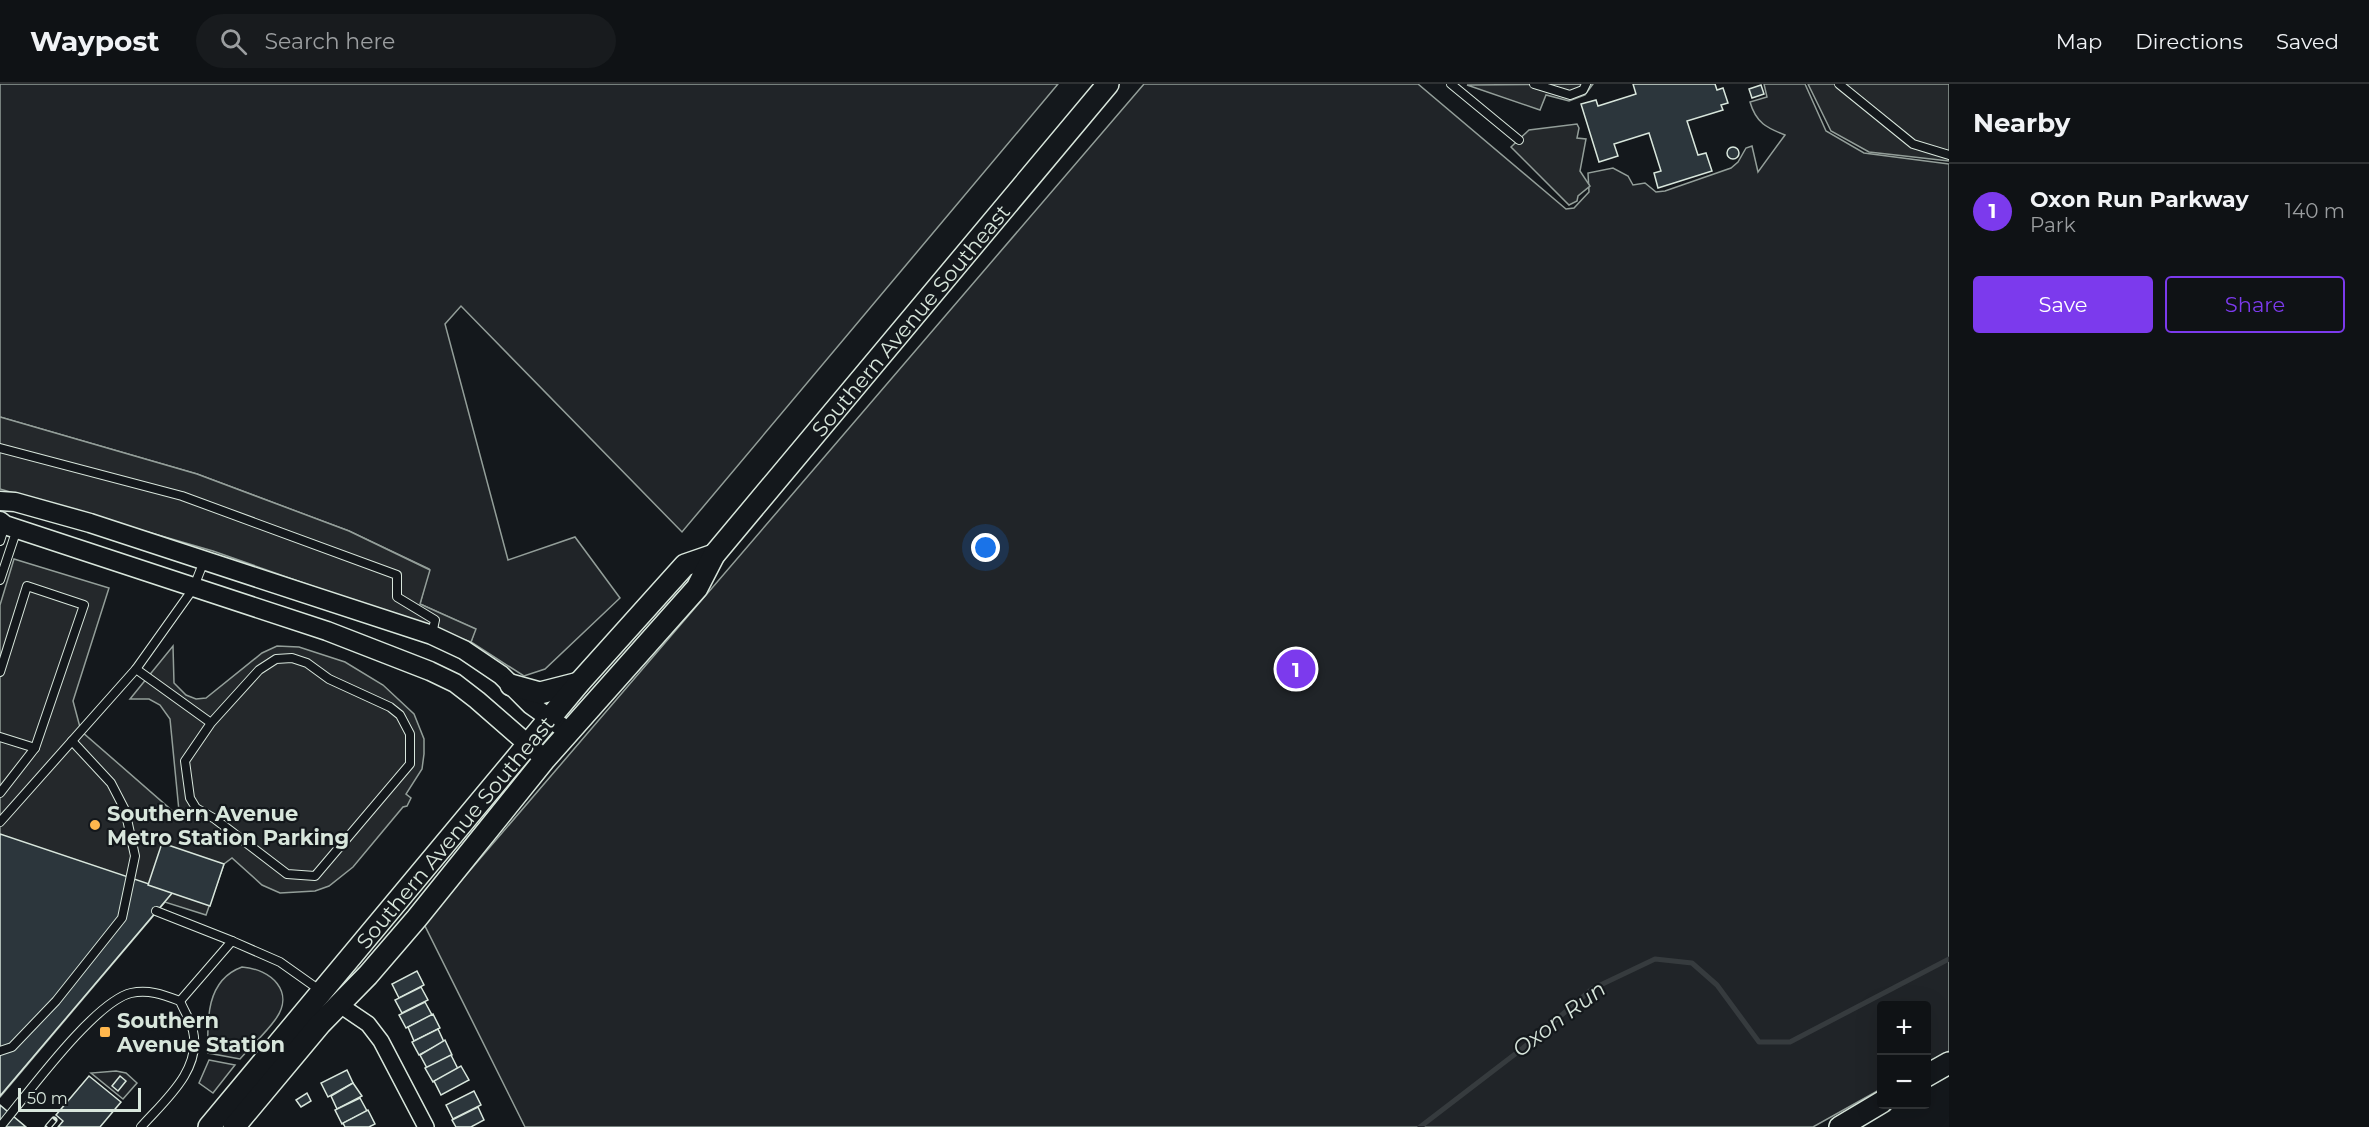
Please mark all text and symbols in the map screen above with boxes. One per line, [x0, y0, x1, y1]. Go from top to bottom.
search box [196, 14, 616, 68]
text: Waypost [30, 24, 160, 58]
icon: search [217, 25, 250, 58]
text: Search here [265, 28, 395, 55]
text: Map [2056, 29, 2102, 54]
text: Directions [2135, 29, 2243, 54]
text: Saved [2276, 29, 2339, 54]
text: Nearby [1973, 107, 2070, 139]
text: Oxon Run Parkway [2030, 186, 2249, 213]
street label: Southern Avenue Southeast [806, 199, 1015, 441]
text: 1 [1989, 199, 1996, 223]
text: 140 m [2285, 199, 2345, 223]
text: Park [2030, 213, 2076, 237]
button: Save [1973, 276, 2153, 333]
button: Share [2165, 276, 2345, 333]
your location [971, 533, 1000, 562]
pin: 1 [1276, 646, 1316, 692]
street label: Southern Avenue Southeast [351, 711, 559, 953]
place label: Southern Avenue Metro Station Parking [107, 801, 349, 850]
marker: Southern Avenue Metro Station Parking [88, 818, 102, 832]
water label: Oxon Run [1507, 975, 1611, 1063]
map controls [1877, 1001, 1931, 1109]
button: + [1877, 1001, 1931, 1055]
place label: Southern Avenue Station [116, 1008, 285, 1057]
marker: Southern Avenue Station [98, 1025, 112, 1039]
button: − [1877, 1055, 1931, 1109]
scale bar [18, 1085, 141, 1112]
text: 50 m [27, 1089, 68, 1108]

